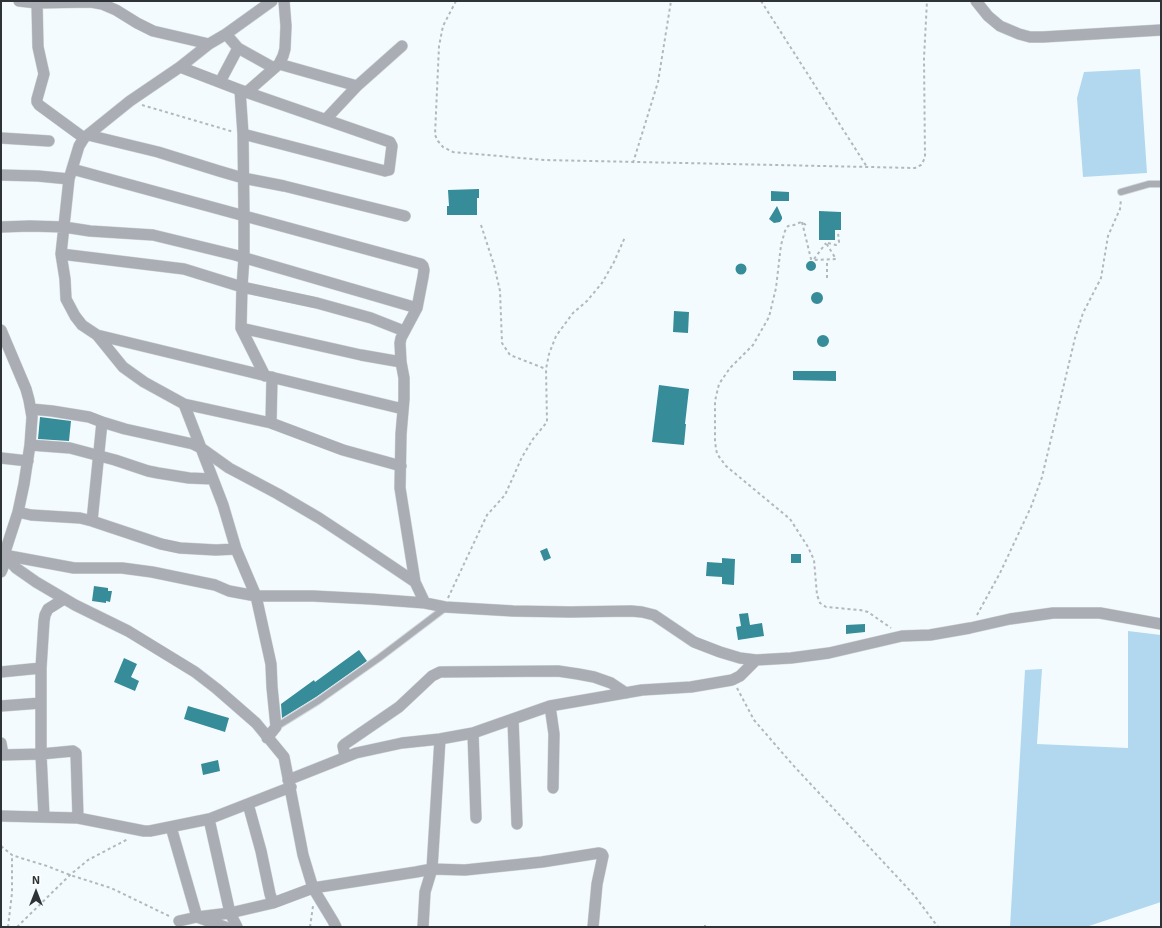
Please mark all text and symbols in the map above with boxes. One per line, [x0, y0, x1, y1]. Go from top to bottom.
north arrow [16, 872, 56, 912]
text: N [32, 873, 40, 886]

